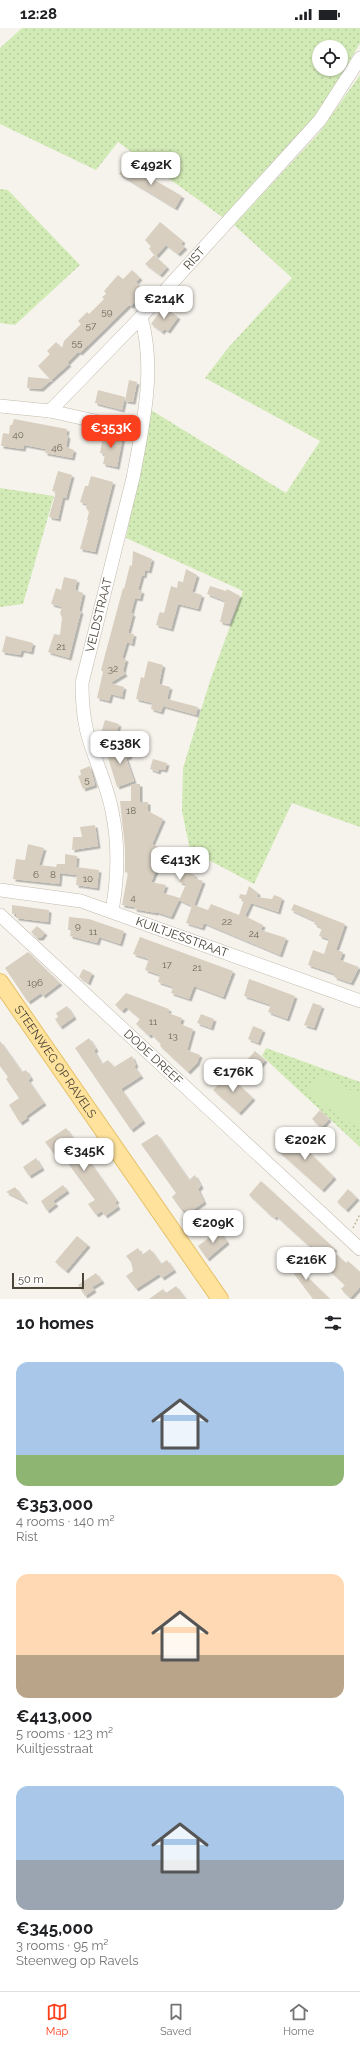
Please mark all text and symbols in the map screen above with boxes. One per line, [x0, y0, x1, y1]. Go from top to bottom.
text: 12:28 [20, 5, 57, 23]
map controls [312, 40, 348, 76]
button: locate [312, 40, 348, 76]
pin: €492K [123, 152, 179, 186]
text: €492K [130, 157, 172, 172]
street label: RIST [181, 244, 208, 273]
pin: €214K [136, 286, 192, 320]
text: €214K [144, 291, 184, 306]
house number: 59 [101, 306, 113, 317]
house number: 57 [86, 320, 97, 331]
house number: 55 [72, 337, 83, 348]
pin: €353K [83, 415, 139, 449]
text: €353K [91, 420, 131, 435]
house number: 40 [12, 429, 24, 440]
house number: 46 [51, 442, 63, 453]
street label: VELDSTRAAT [83, 576, 115, 654]
house number: 21 [56, 641, 66, 652]
house number: 32 [108, 663, 118, 674]
pin: €538K [92, 731, 148, 765]
text: €538K [99, 736, 141, 751]
house number: 5 [84, 774, 90, 785]
house number: 18 [126, 805, 136, 816]
pin: €413K [152, 847, 208, 881]
text: €413K [160, 852, 200, 867]
house number: 6 [33, 869, 39, 880]
house number: 8 [50, 869, 56, 880]
house number: 10 [83, 873, 93, 884]
house number: 4 [130, 892, 136, 903]
street label: KUILTJESSTRAAT [134, 914, 231, 960]
house number: 22 [222, 916, 232, 927]
house number: 9 [75, 920, 81, 931]
house number: 11 [89, 926, 98, 937]
house number: 24 [249, 928, 260, 939]
house number: 17 [162, 959, 172, 970]
house number: 21 [192, 962, 202, 973]
house number: 196 [27, 977, 43, 988]
street label: STEENWEG OP RAVELS [11, 1003, 99, 1121]
house number: 11 [149, 1016, 158, 1027]
street label: DODE DREEF [121, 1027, 185, 1088]
house number: 13 [168, 1030, 178, 1041]
pin: €176K [205, 1059, 261, 1093]
text: €176K [213, 1064, 253, 1079]
pin: €202K [277, 1127, 333, 1161]
text: €202K [284, 1132, 326, 1147]
pin: €345K [56, 1138, 112, 1172]
text: €345K [64, 1143, 104, 1158]
pin: €209K [185, 1210, 241, 1244]
text: €209K [192, 1215, 234, 1230]
pin: €216K [278, 1247, 334, 1281]
text: €216K [286, 1252, 326, 1267]
scale bar [12, 1271, 84, 1290]
text: 50 m [18, 1273, 44, 1286]
icon: filters [322, 1312, 344, 1334]
text: 10 homes [16, 1313, 94, 1333]
icon: home [144, 1388, 216, 1460]
text: €353,000 [16, 1494, 93, 1514]
text: 4 rooms · 140 m² [16, 1514, 114, 1529]
text: Rist [16, 1529, 38, 1544]
icon: home [144, 1600, 216, 1672]
text: €413,000 [16, 1706, 92, 1726]
text: 5 rooms · 123 m² [16, 1726, 113, 1741]
text: Kuiltjesstraat [16, 1741, 93, 1756]
icon: home [144, 1812, 216, 1884]
text: €345,000 [16, 1918, 93, 1938]
text: 3 rooms · 95 m² [16, 1938, 108, 1953]
text: Steenweg op Ravels [16, 1953, 139, 1968]
tab: Map [46, 2001, 68, 2038]
tab: Saved [160, 2001, 191, 2038]
tab: Home [283, 2001, 314, 2038]

